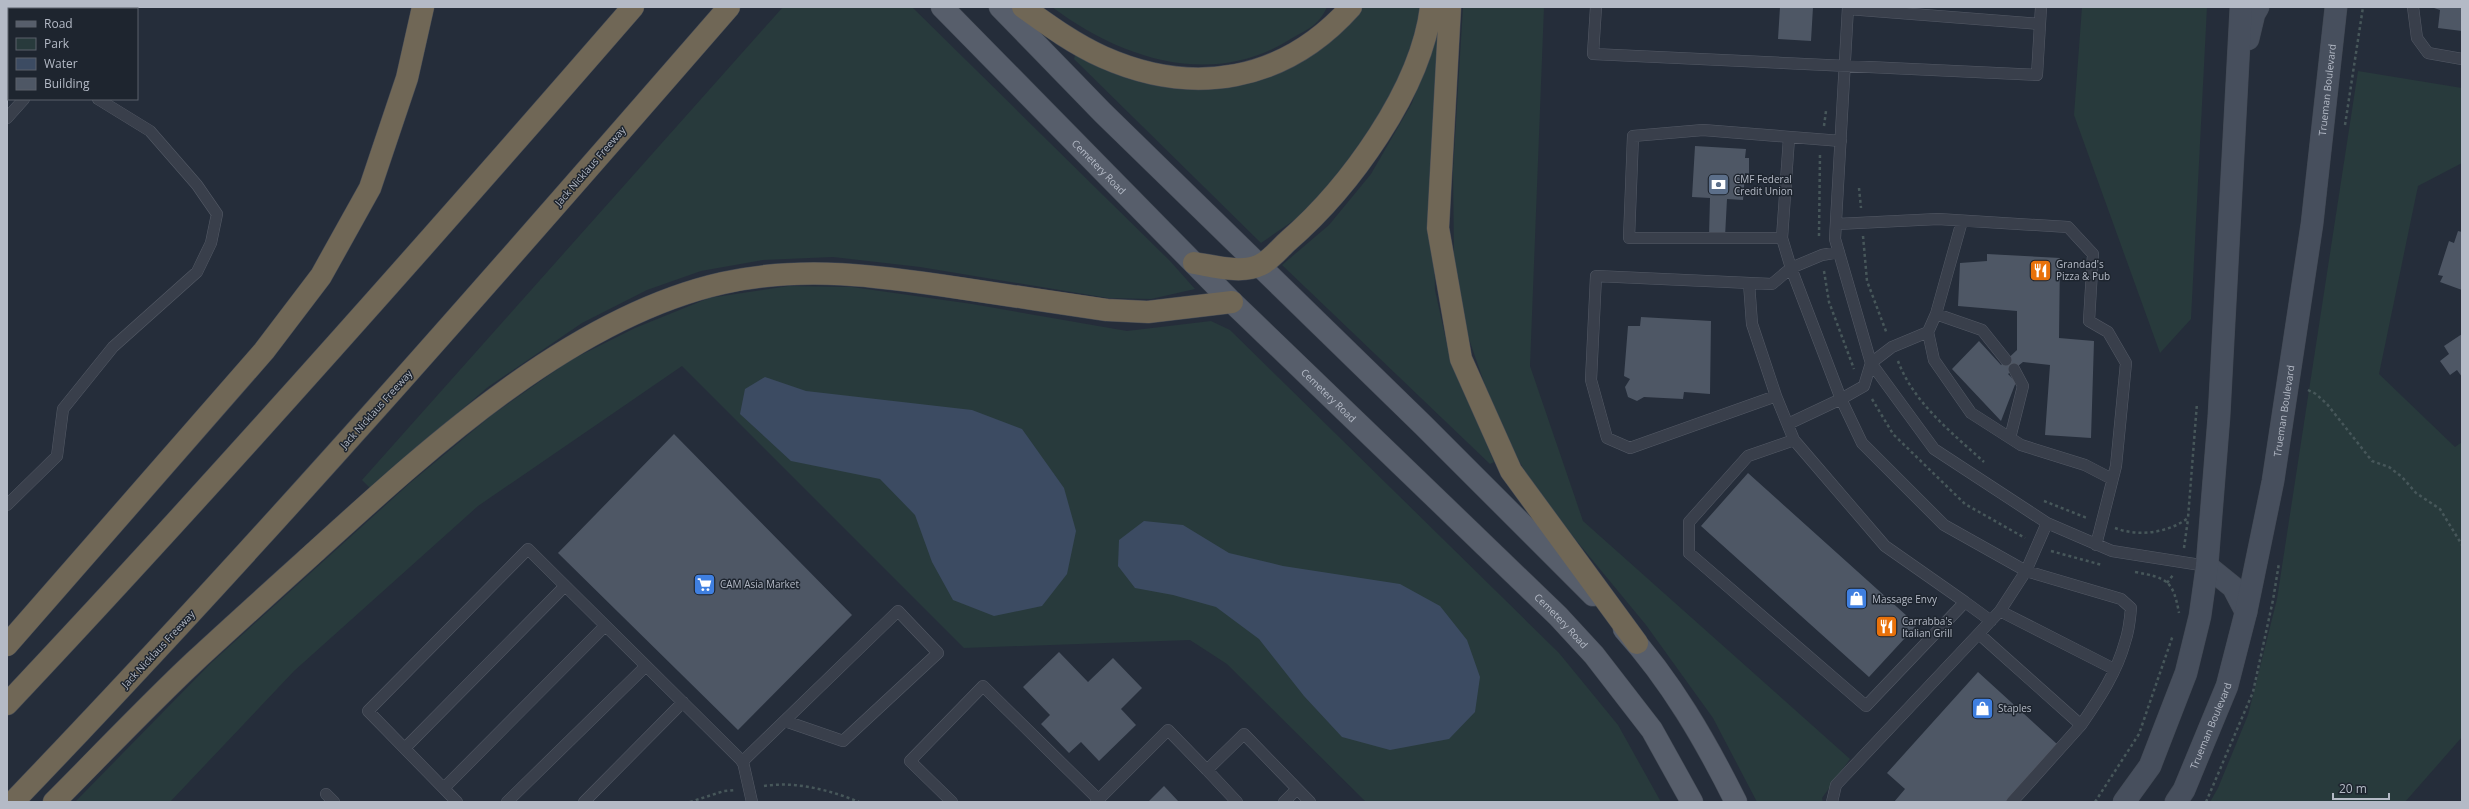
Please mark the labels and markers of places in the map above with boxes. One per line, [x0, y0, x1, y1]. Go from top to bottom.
bank icon: CMF Federal Credit Union [1705, 172, 1731, 198]
place label: CMF Federal Credit Union [1734, 172, 1793, 198]
restaurant icon: Grandad's Pizza & Pub [2027, 257, 2053, 283]
place label: Grandad's Pizza & Pub [2056, 257, 2110, 283]
supermarket icon: CAM Asia Market [692, 571, 718, 597]
place label: CAM Asia Market [720, 577, 799, 591]
shop icon: Massage Envy [1843, 586, 1869, 612]
place label: Massage Envy [1872, 592, 1938, 606]
restaurant icon: Carrabba's Italian Grill [1874, 614, 1900, 640]
place label: Carrabba's Italian Grill [1902, 614, 1953, 640]
shop icon: Staples [1969, 695, 1995, 721]
place label: Staples [1998, 701, 2032, 715]

